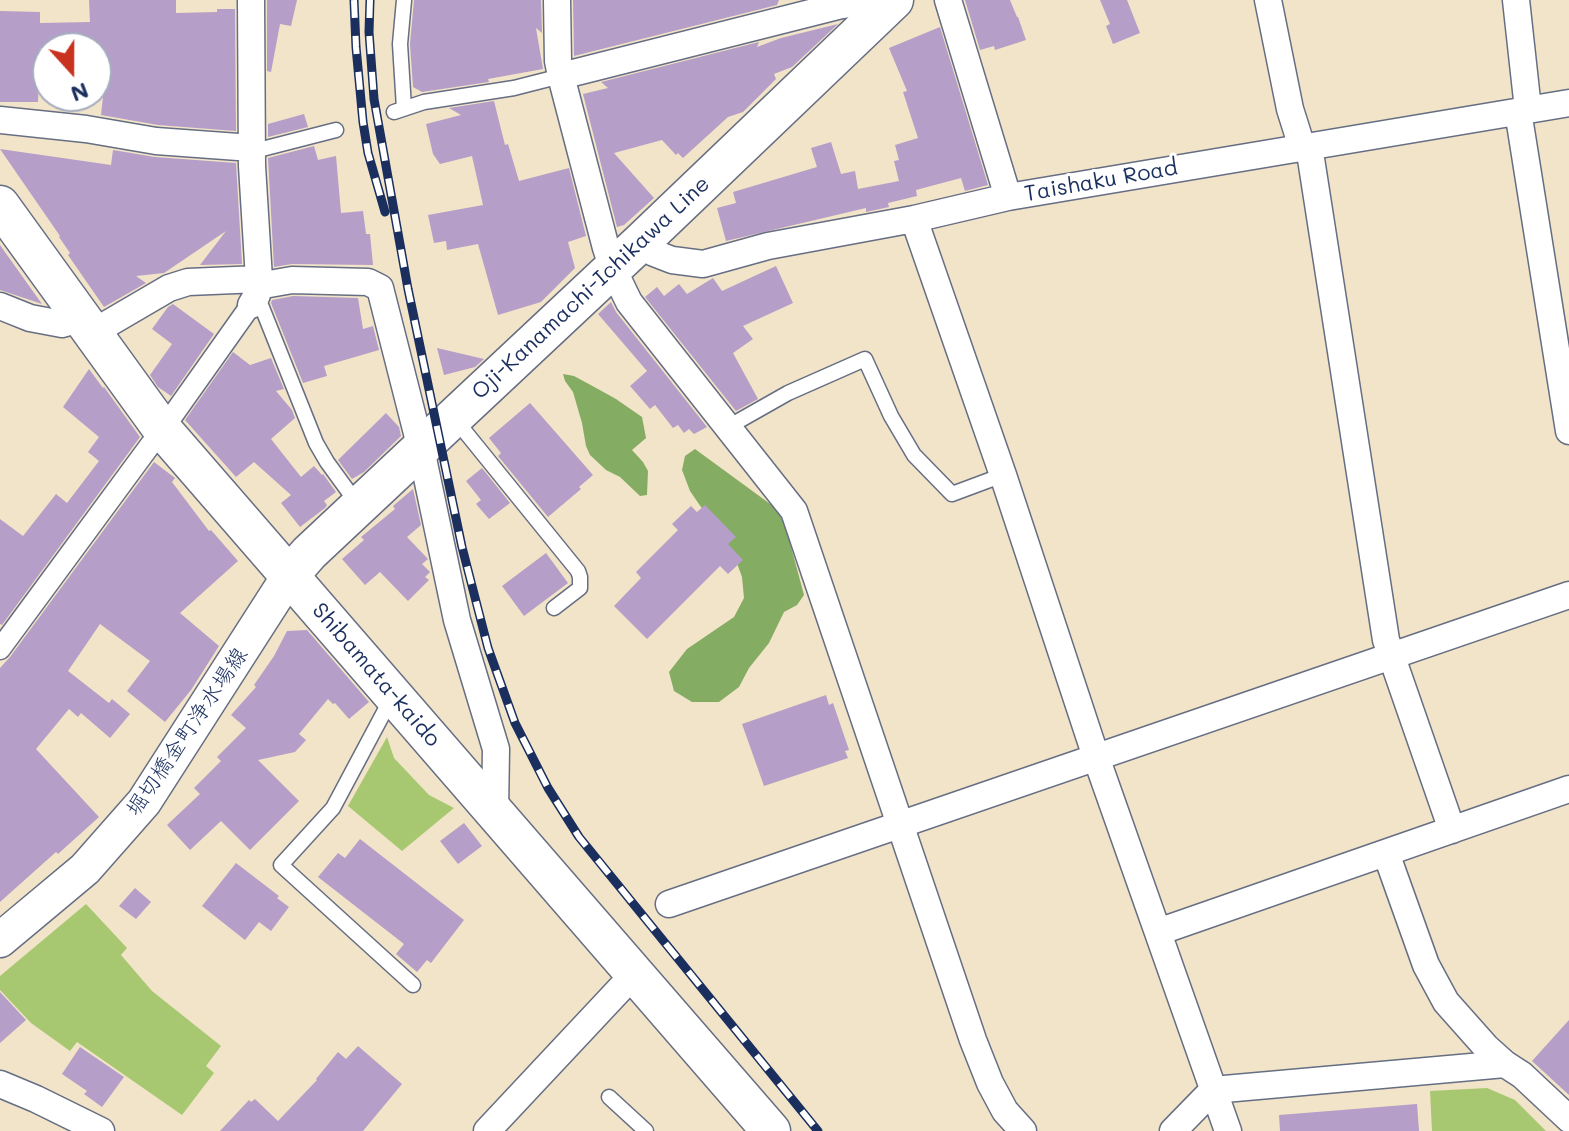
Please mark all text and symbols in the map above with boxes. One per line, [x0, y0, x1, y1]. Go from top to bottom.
north arrow [32, 32, 112, 112]
text: N [67, 76, 93, 110]
street label: Taishaku Road [1022, 155, 1180, 207]
street label: Oji-Kanamachi-Ichikawa Line [467, 171, 715, 405]
street label: Shibamata-kaido [306, 598, 446, 752]
street label: 堀切橋金町浄水場線 [121, 643, 253, 821]

